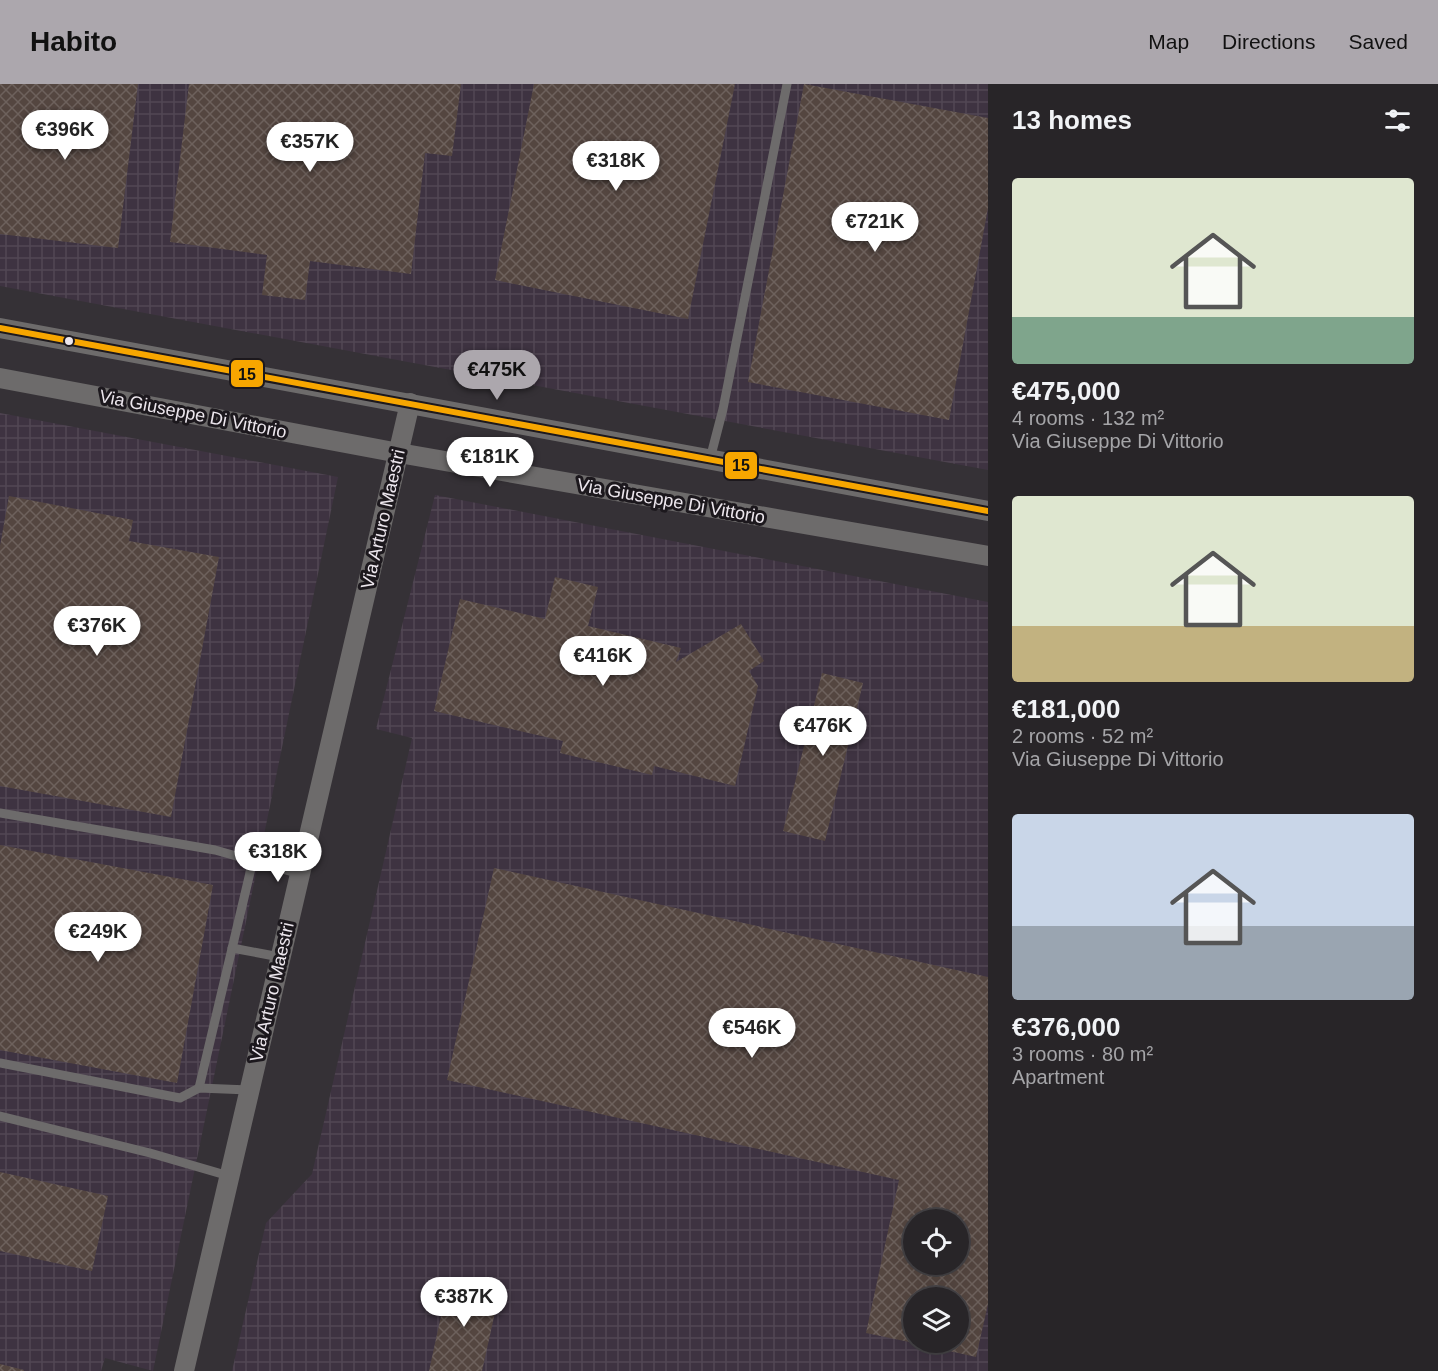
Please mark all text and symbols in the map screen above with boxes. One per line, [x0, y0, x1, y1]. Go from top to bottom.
text: Habito [30, 26, 117, 57]
text: Map [1148, 30, 1189, 53]
text: Directions [1222, 30, 1315, 53]
text: Saved [1348, 30, 1408, 53]
icon: filters [1381, 104, 1414, 137]
text: 13 homes [1012, 105, 1132, 135]
pin: €396K [23, 110, 107, 161]
text: €396K [36, 118, 94, 140]
pin: €357K [268, 122, 352, 173]
text: €357K [281, 130, 339, 152]
pin: €318K [574, 141, 658, 192]
text: €318K [587, 149, 645, 171]
pin: €721K [833, 202, 917, 253]
text: €721K [846, 210, 904, 232]
icon: home [1159, 217, 1267, 325]
unlabelled marker [63, 335, 75, 347]
pin: €475K [455, 350, 539, 401]
text: €475K [468, 358, 526, 380]
line badge: 15 [230, 359, 264, 388]
text: 15 [238, 366, 256, 383]
text: €475,000 [1012, 376, 1120, 406]
street label: Via Giuseppe Di Vittorio [98, 386, 288, 442]
text: 4 rooms · 132 m² [1012, 407, 1164, 429]
text: Via Giuseppe Di Vittorio [1012, 430, 1224, 452]
pin: €181K [448, 437, 532, 488]
text: €181K [461, 445, 519, 467]
street label: Via Arturo Maestri [357, 447, 409, 591]
line badge: 15 [724, 451, 758, 480]
text: 15 [732, 457, 750, 474]
street label: Via Giuseppe Di Vittorio [575, 475, 767, 527]
icon: home [1159, 535, 1267, 643]
pin: €376K [55, 606, 139, 657]
text: €376K [68, 614, 126, 636]
pin: €416K [561, 636, 645, 687]
text: €416K [574, 644, 632, 666]
text: €181,000 [1012, 694, 1120, 724]
pin: €476K [781, 706, 865, 757]
text: €476K [794, 714, 852, 736]
text: 2 rooms · 52 m² [1012, 725, 1153, 747]
text: Via Giuseppe Di Vittorio [1012, 748, 1224, 770]
pin: €318K [236, 832, 320, 883]
text: €318K [249, 840, 307, 862]
icon: home [1159, 853, 1267, 961]
pin: €249K [56, 912, 140, 963]
text: €249K [69, 920, 127, 942]
street label: Via Arturo Maestri [246, 920, 298, 1064]
pin: €546K [710, 1008, 794, 1059]
text: €376,000 [1012, 1012, 1120, 1042]
text: €546K [723, 1016, 781, 1038]
text: 3 rooms · 80 m² [1012, 1043, 1153, 1065]
text: Apartment [1012, 1066, 1104, 1088]
map controls [903, 1209, 969, 1353]
button: locate [903, 1209, 969, 1275]
pin: €387K [422, 1277, 506, 1328]
text: €387K [435, 1285, 493, 1307]
button: layers [903, 1287, 969, 1353]

